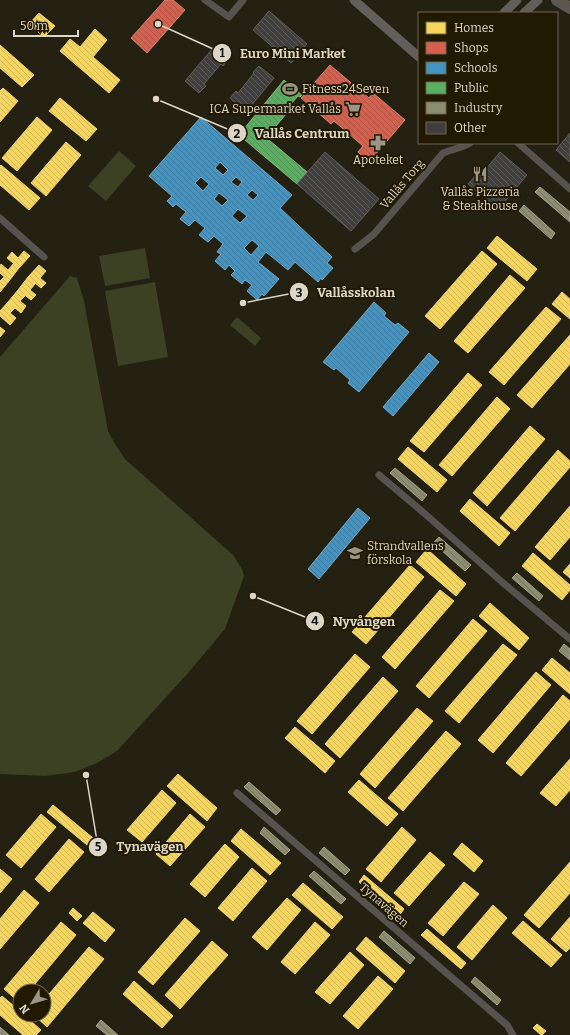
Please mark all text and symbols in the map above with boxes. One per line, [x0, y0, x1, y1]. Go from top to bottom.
scale bar [14, 12, 78, 38]
legend [418, 12, 558, 144]
text: 50 m [20, 19, 49, 33]
text: Homes [454, 21, 494, 35]
callout: Euro Mini Market [212, 41, 354, 66]
text: Shops [454, 41, 489, 55]
text: 1 [219, 46, 225, 60]
text: Euro Mini Market [240, 46, 346, 61]
text: Schools [454, 61, 498, 75]
sports icon: Fitness24Seven [281, 80, 299, 98]
text: Public [454, 81, 489, 95]
place label: Fitness24Seven [302, 82, 390, 96]
supermarket icon: ICA Supermarket Vallås [344, 100, 362, 118]
text: Industry [454, 101, 503, 115]
place label: ICA Supermarket Vallås [210, 102, 341, 116]
callout: Vallås Centrum [227, 121, 358, 146]
text: Other [454, 121, 487, 135]
text: Vallås Centrum [255, 126, 350, 141]
text: 2 [234, 127, 241, 141]
pharmacy icon: Apoteket [369, 134, 387, 152]
place label: Apoteket [353, 153, 404, 167]
street label: Vallås Torg [377, 156, 427, 212]
restaurant icon: Vallås Pizzeria & Steakhouse [471, 165, 489, 183]
place label: Vallås Pizzeria & Steakhouse [440, 185, 520, 213]
callout: Vallåsskolan [289, 280, 403, 305]
text: Vallåsskolan [317, 285, 396, 300]
text: 3 [296, 286, 303, 300]
place label: Strandvallens förskola [367, 539, 444, 567]
school or university icon: Strandvallens förskola [346, 544, 364, 562]
callout: Nyvången [305, 609, 404, 634]
text: 4 [311, 614, 319, 628]
text: Nyvången [333, 614, 396, 629]
callout: Tynavägen [88, 834, 192, 859]
text: Tynavägen [116, 839, 184, 854]
text: 5 [95, 840, 102, 854]
street label: Tynavägen [357, 880, 412, 930]
north arrow [12, 983, 52, 1023]
text: N [16, 1001, 32, 1016]

